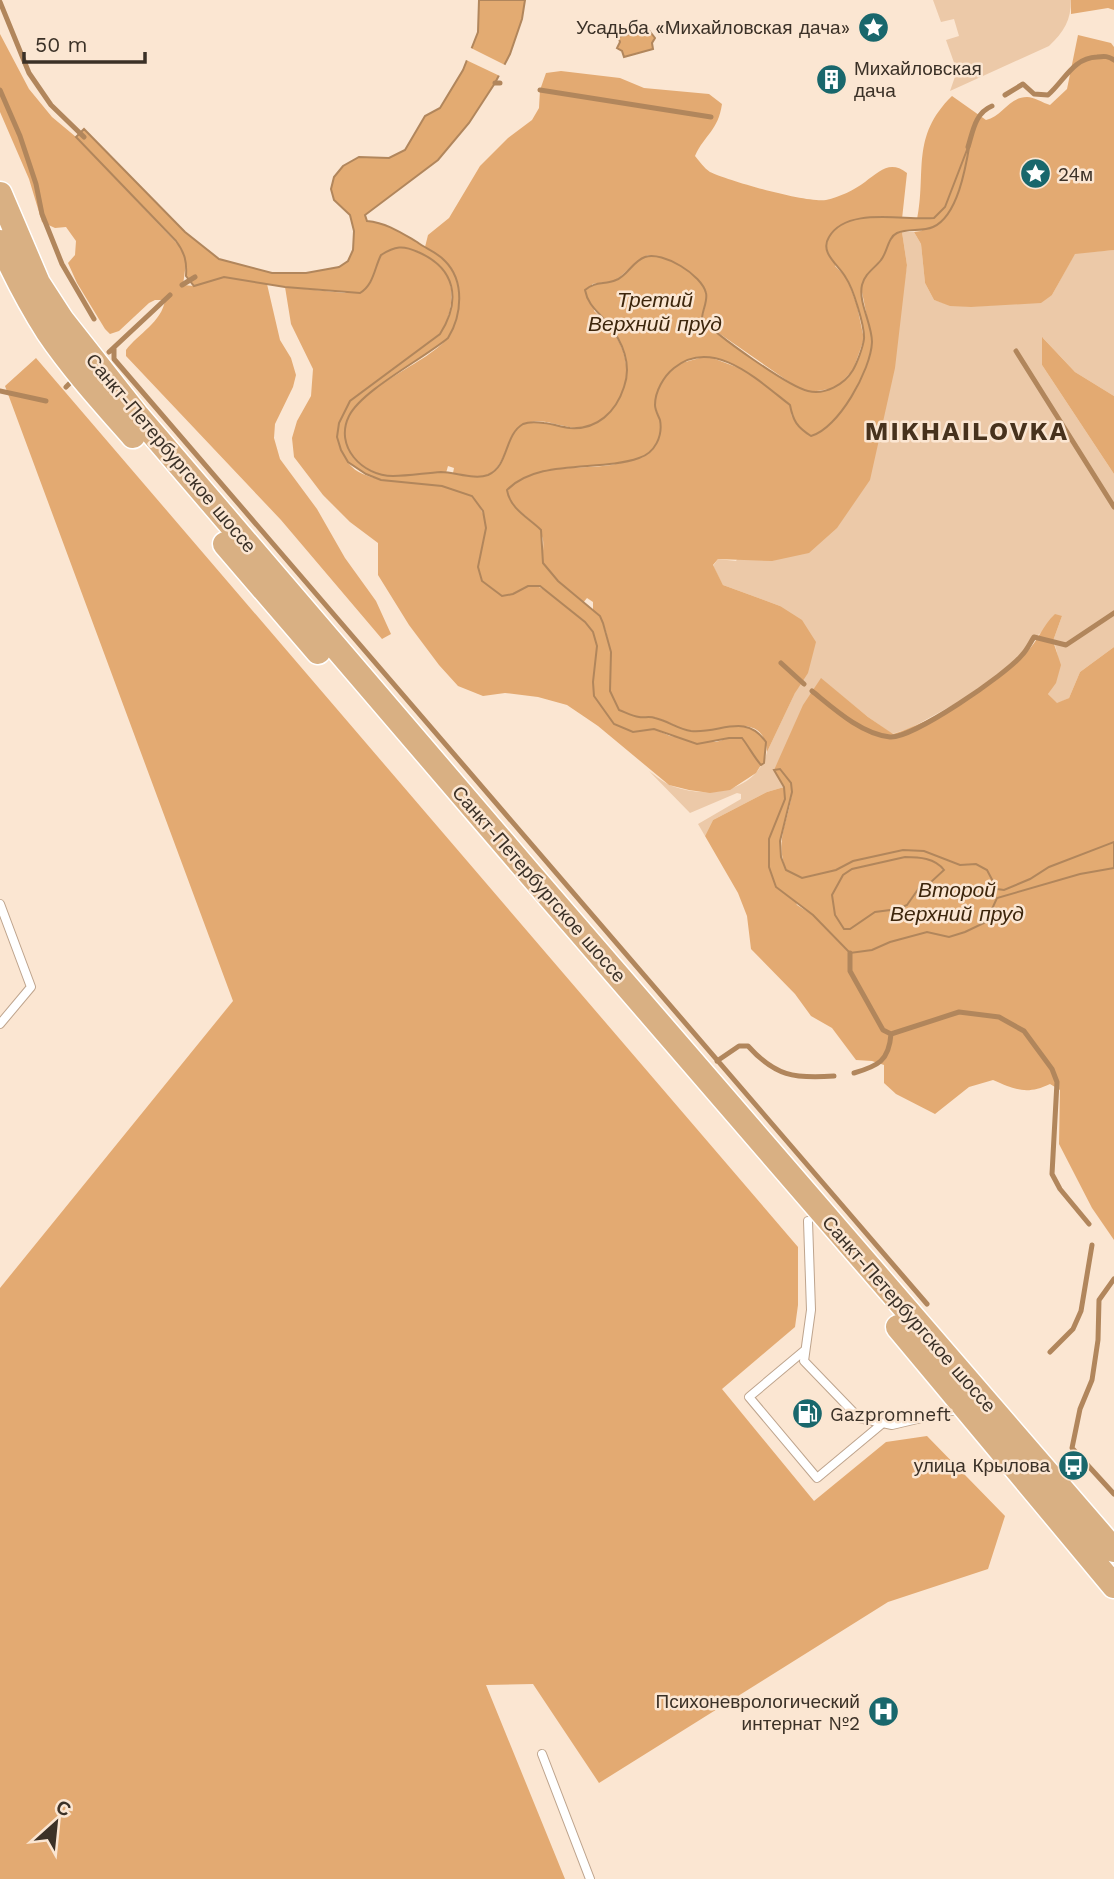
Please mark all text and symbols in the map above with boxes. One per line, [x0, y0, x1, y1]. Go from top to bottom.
place icon: Усадьба «Михайловская дача» [856, 10, 890, 44]
place label: Усадьба «Михайловская дача» [576, 16, 850, 39]
scale bar [24, 21, 145, 65]
text: 50 m [35, 32, 87, 57]
place label: Михайловская дача [854, 57, 982, 102]
building icon: Михайловская дача [814, 62, 848, 96]
place icon: 24м [1018, 157, 1052, 191]
place label: 24м [1058, 163, 1093, 186]
water label: Третий Верхний пруд [588, 287, 722, 336]
street label: Санкт-Петербургское шоссе [81, 349, 261, 557]
district label: MIKHAILOVKA [865, 416, 1069, 446]
street label: Санкт-Петербургское шоссе [447, 781, 631, 987]
water label: Второй Верхний пруд [890, 877, 1024, 926]
street label: Санкт-Петербургское шоссе [817, 1211, 1001, 1417]
fuel station icon: Gazpromneft [790, 1397, 824, 1431]
place label: Gazpromneft [830, 1403, 951, 1426]
bus stop icon: улица Крылова [1056, 1448, 1090, 1482]
place label: улица Крылова [914, 1454, 1050, 1477]
place label: Психоневрологический интернат №2 [656, 1690, 860, 1735]
hospital icon: Психоневрологический интернат №2 [866, 1695, 900, 1729]
north arrow [21, 1788, 91, 1858]
text: С [52, 1795, 75, 1822]

